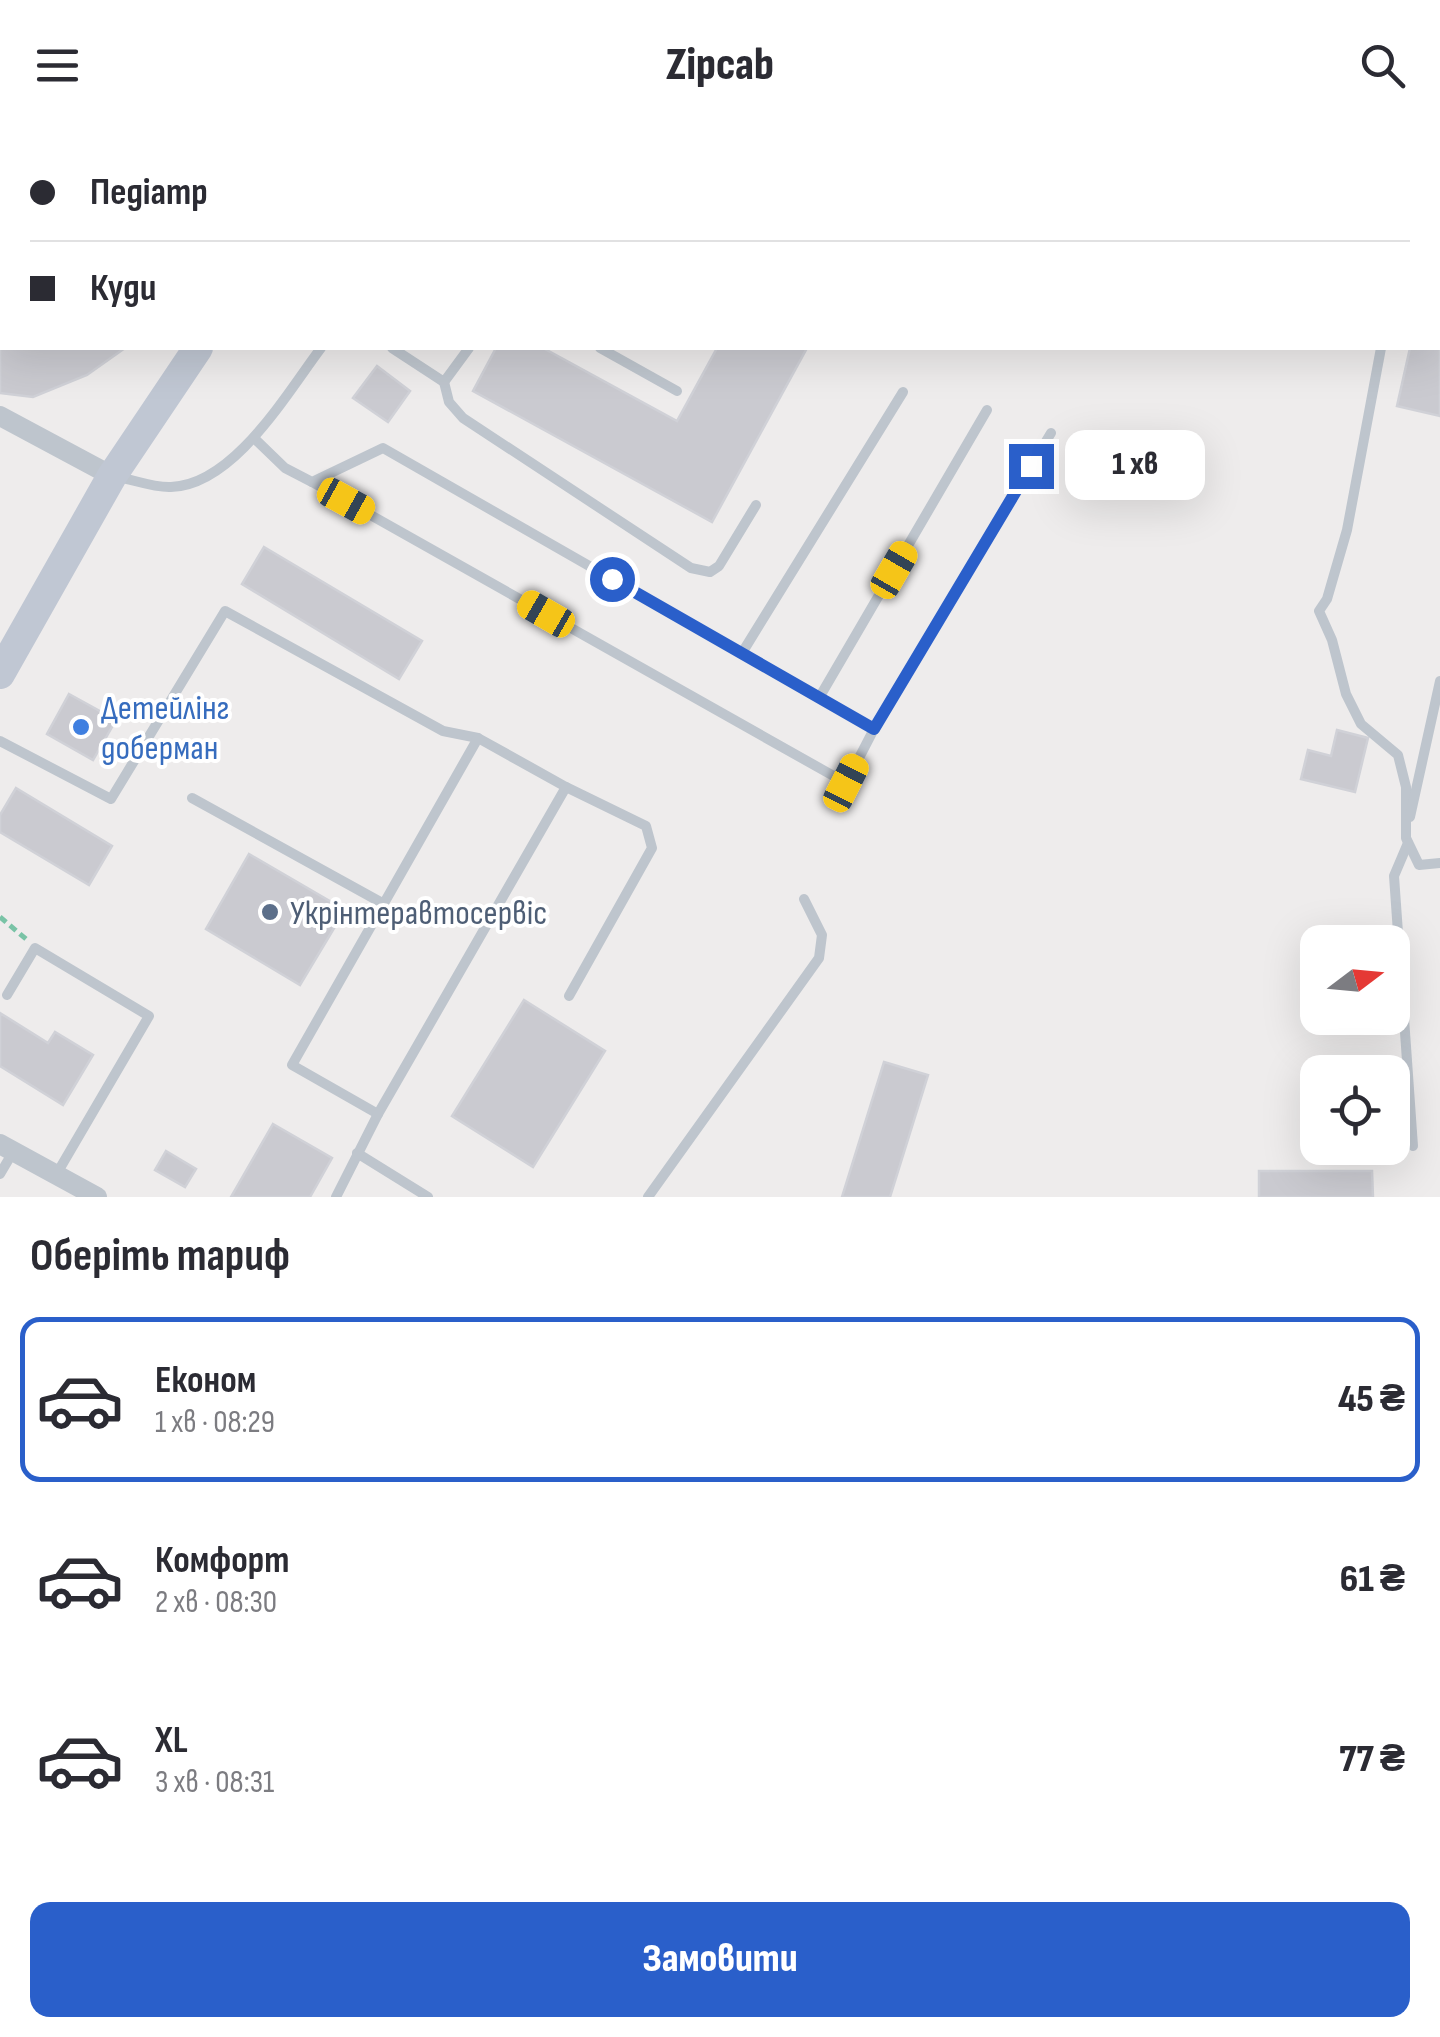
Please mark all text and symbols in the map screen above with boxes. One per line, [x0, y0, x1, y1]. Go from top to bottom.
icon: menu [30, 38, 85, 93]
text: Zipcab [666, 38, 774, 93]
icon: search [1355, 38, 1410, 93]
text: Педіатр [90, 170, 208, 215]
text: Куди [90, 266, 156, 311]
callout: 1 хв [1066, 431, 1206, 501]
route end [1009, 444, 1054, 489]
text: 1 хв [1112, 445, 1158, 484]
car [312, 473, 380, 529]
car [866, 537, 922, 603]
route start [590, 557, 635, 602]
car [513, 586, 579, 642]
place label: Детейлінг доберман [101, 687, 230, 770]
marker: Детейлінг доберман [70, 716, 92, 738]
car [819, 749, 873, 817]
place label: Укрінтеравтосервіс [290, 892, 547, 935]
marker: Укрінтеравтосервіс [259, 901, 281, 923]
north arrow [1300, 925, 1410, 1035]
map controls [1300, 925, 1410, 1165]
button: locate [1300, 1055, 1410, 1165]
text: Оберіть тариф [30, 1229, 290, 1284]
icon: car [35, 1355, 125, 1445]
text: Економ [155, 1358, 256, 1403]
text: 45 ₴ [1338, 1377, 1405, 1422]
text: 1 хв · 08:29 [155, 1403, 275, 1442]
icon: car [35, 1535, 125, 1625]
text: Комфорт [155, 1538, 289, 1583]
text: 61 ₴ [1340, 1557, 1405, 1602]
text: 2 хв · 08:30 [155, 1583, 277, 1622]
icon: car [35, 1715, 125, 1805]
text: XL [155, 1718, 188, 1763]
text: 77 ₴ [1339, 1737, 1405, 1782]
text: 3 хв · 08:31 [155, 1763, 274, 1802]
button: Замовити [30, 1902, 1410, 2017]

